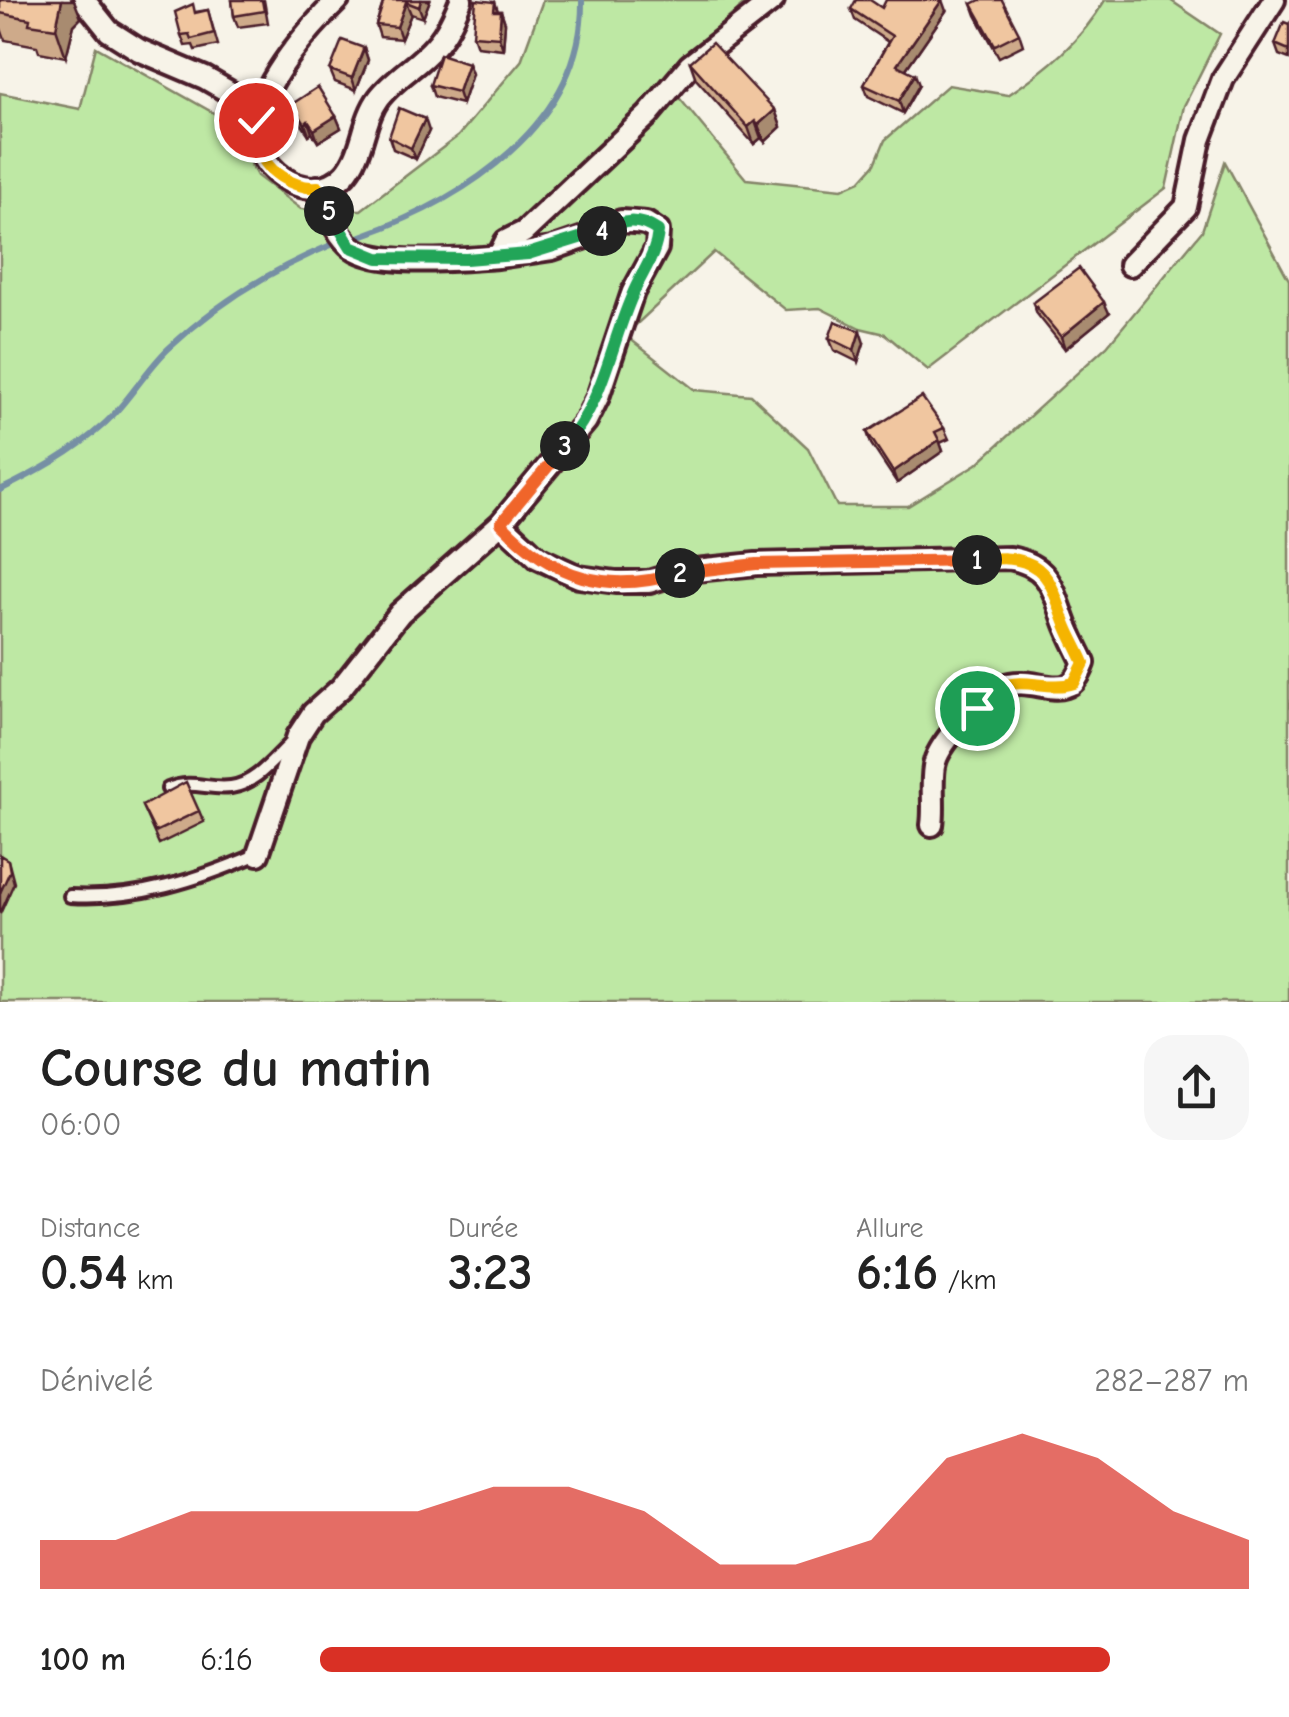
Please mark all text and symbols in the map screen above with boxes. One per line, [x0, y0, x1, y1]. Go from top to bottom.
pin [214, 78, 299, 163]
icon: check [229, 93, 284, 148]
pin: 5 [304, 186, 354, 236]
text: 5 [322, 195, 336, 227]
pin: 4 [577, 206, 627, 256]
text: 4 [595, 215, 609, 247]
pin: 3 [540, 421, 590, 471]
text: 3 [558, 430, 572, 462]
pin: 1 [952, 535, 1002, 585]
text: 1 [971, 544, 983, 576]
pin: 2 [655, 548, 705, 598]
text: 2 [673, 557, 687, 589]
pin [935, 666, 1020, 751]
icon: arrive [950, 681, 1005, 736]
button: share [1144, 1035, 1249, 1140]
text: Course du matin [40, 1036, 432, 1100]
text: 06:00 [40, 1106, 122, 1143]
text: Distance [40, 1212, 140, 1244]
text: Durée [448, 1212, 518, 1244]
text: Allure [856, 1212, 923, 1244]
text: 0.54 [40, 1244, 128, 1302]
text: 3:23 [448, 1244, 533, 1302]
text: 6:16 [856, 1244, 938, 1302]
text: km [128, 1264, 174, 1296]
text: /km [938, 1264, 997, 1296]
text: Dénivelé [40, 1362, 153, 1399]
text: 282–287 m [1094, 1362, 1249, 1399]
text: 100 m [40, 1641, 126, 1678]
text: 6:16 [200, 1641, 253, 1678]

